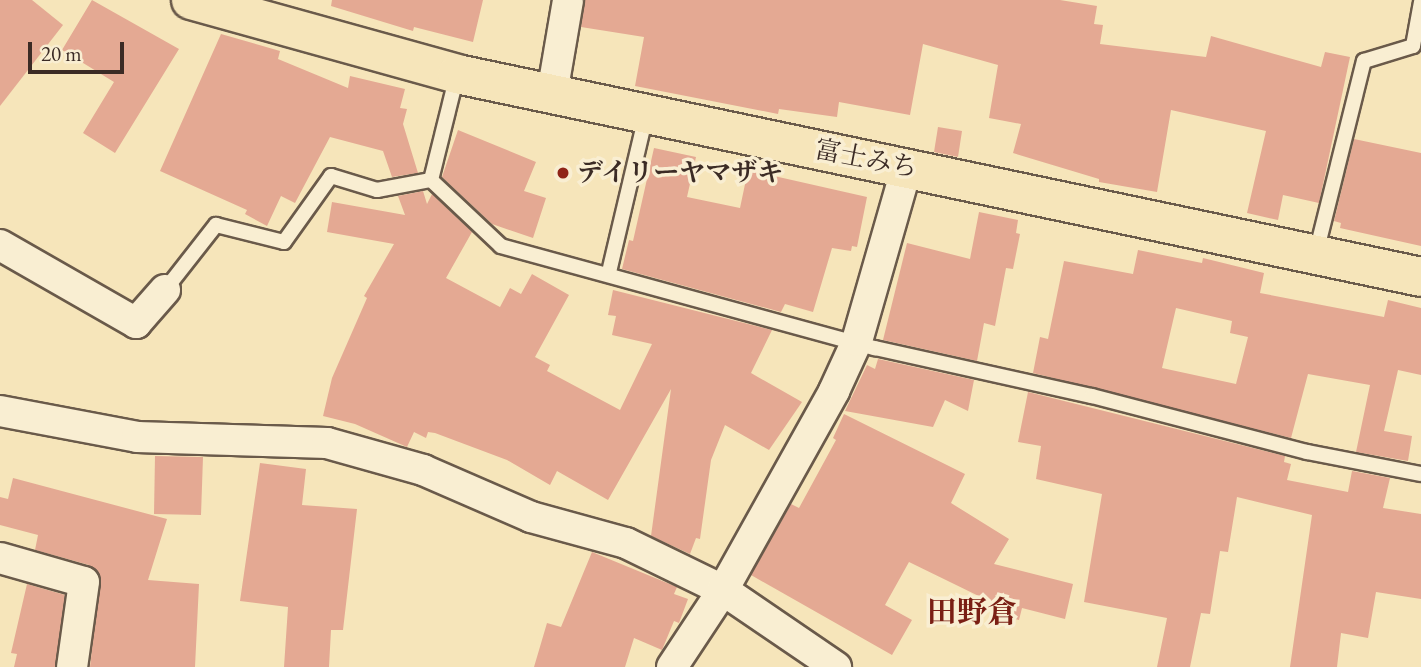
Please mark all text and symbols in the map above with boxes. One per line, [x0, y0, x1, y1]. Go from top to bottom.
scale bar [32, 28, 128, 72]
text: 20 m [41, 40, 82, 67]
street label: 富士みち [812, 134, 920, 184]
place label: デイリーヤマザキ [577, 157, 785, 189]
marker: デイリーヤマザキ [555, 165, 571, 181]
district label: 田野倉 [927, 594, 1017, 630]

